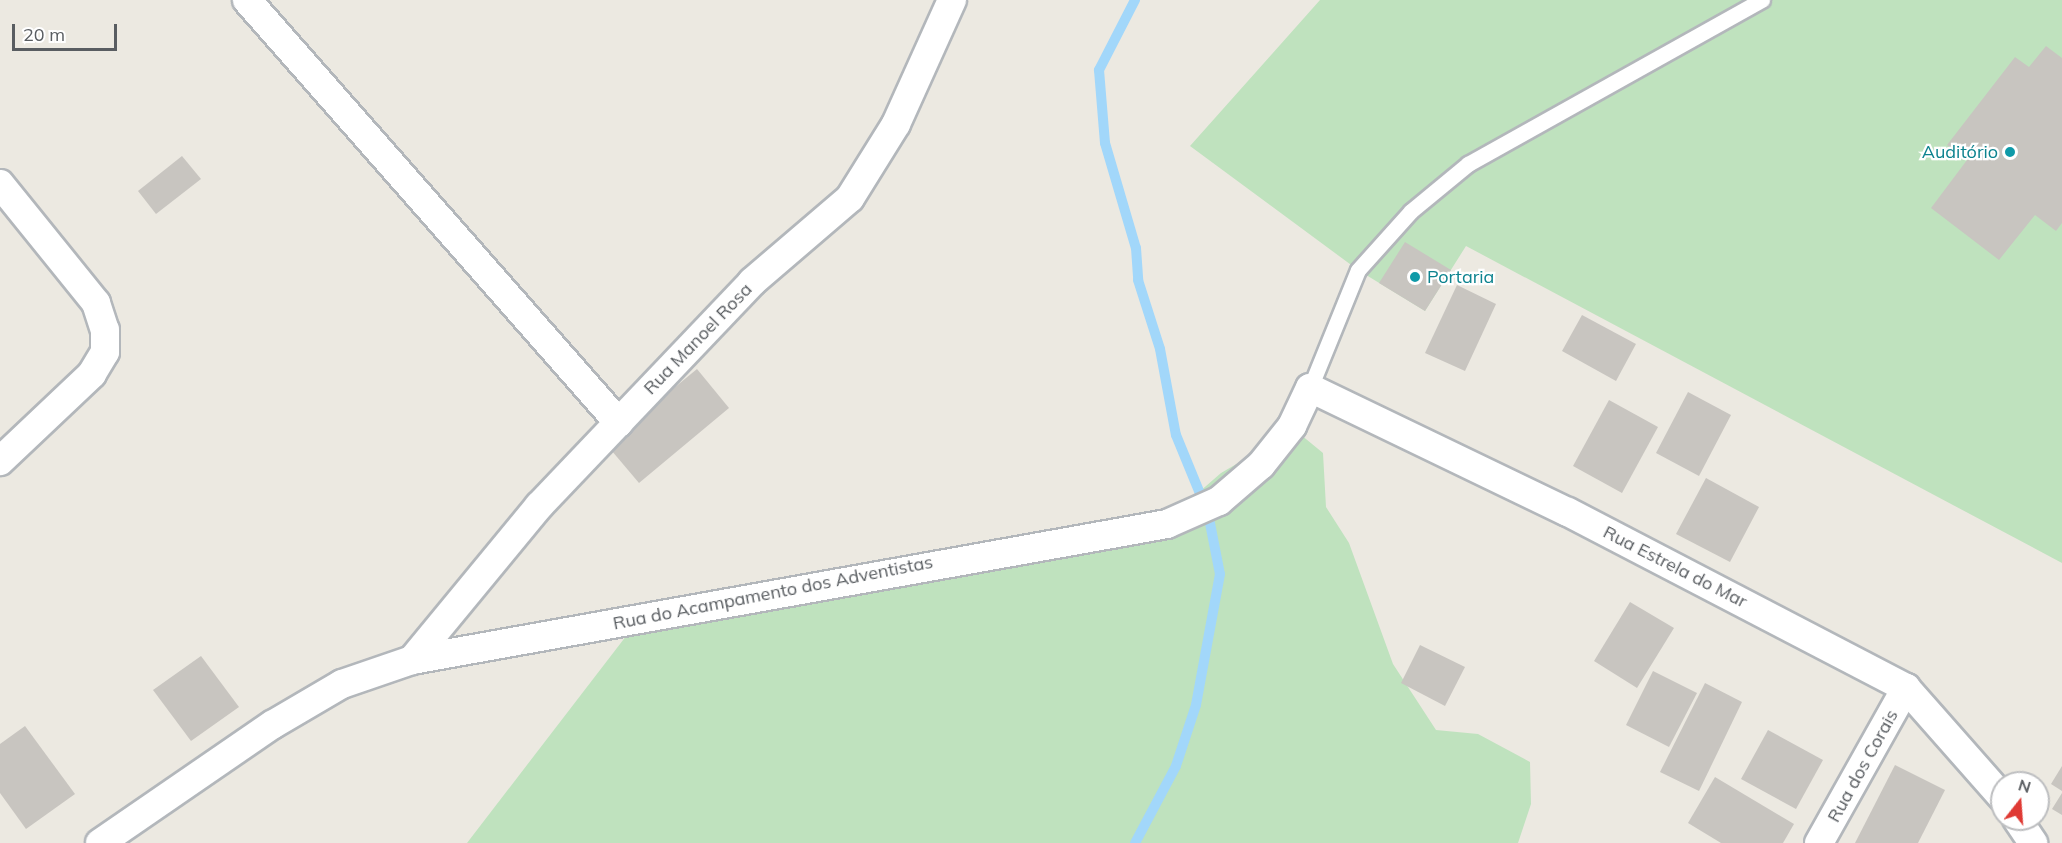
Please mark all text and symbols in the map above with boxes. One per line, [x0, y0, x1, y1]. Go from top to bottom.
scale bar [15, 12, 120, 50]
text: 20 m [23, 23, 65, 46]
place label: Auditório [1922, 141, 1998, 163]
marker: Auditório [2003, 145, 2017, 159]
place label: Portaria [1427, 266, 1494, 288]
marker: Portaria [1408, 270, 1422, 284]
street label: Rua Manoel Rosa [639, 279, 757, 399]
street label: Rua Estrela do Mar [1599, 521, 1751, 613]
street label: Rua do Acampamento dos Adventistas [611, 551, 935, 635]
street label: Rua dos Corais [1823, 706, 1903, 826]
north arrow [1990, 771, 2050, 831]
text: N [2016, 774, 2033, 797]

